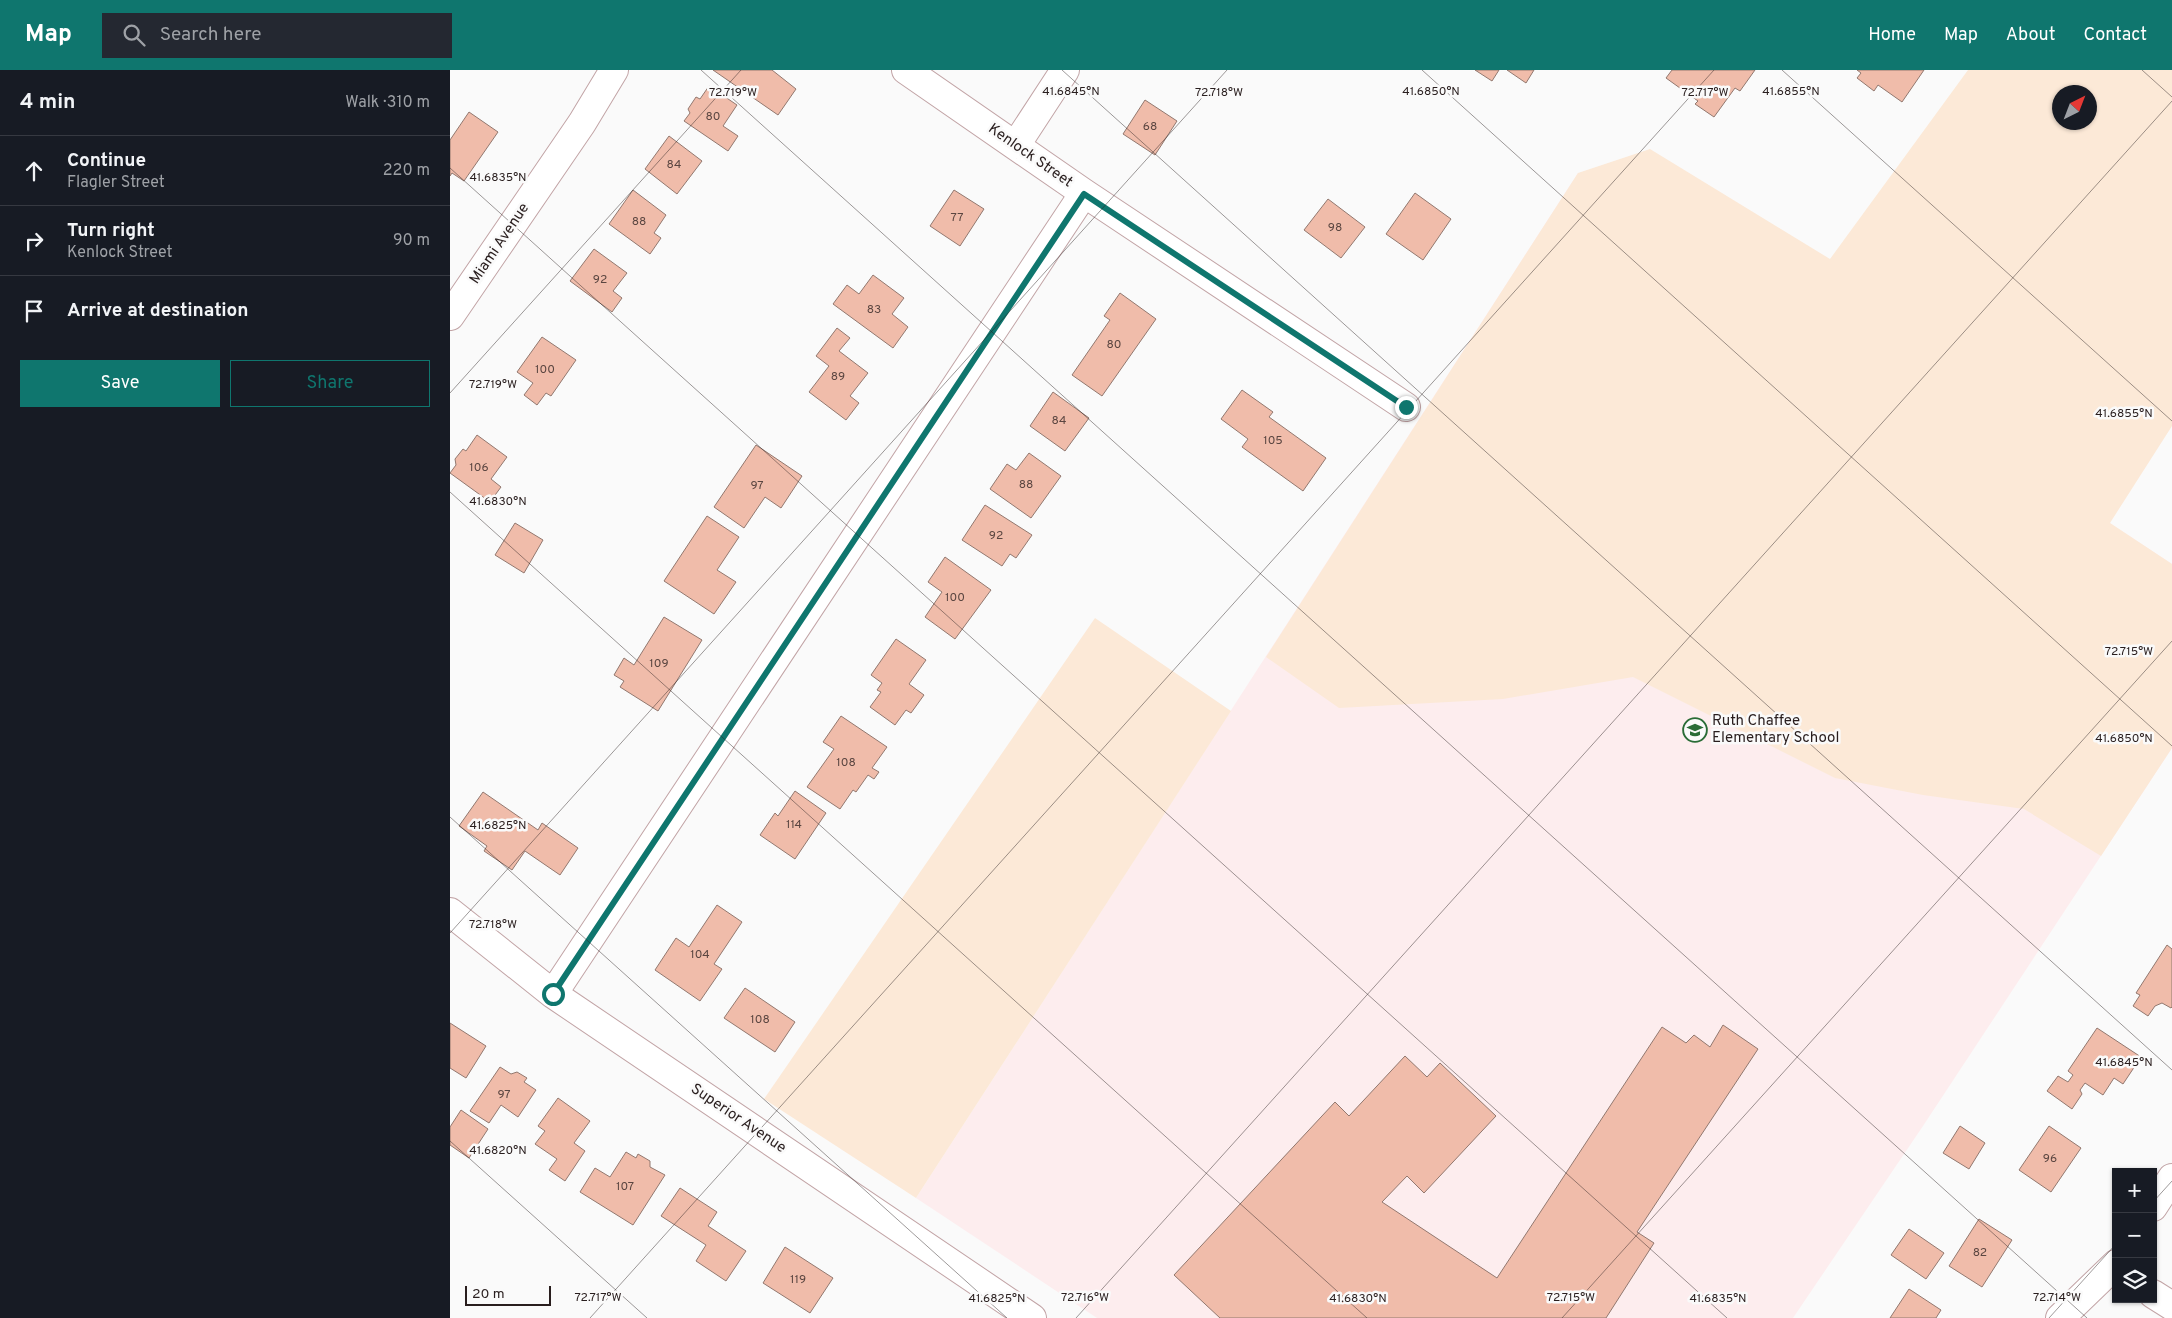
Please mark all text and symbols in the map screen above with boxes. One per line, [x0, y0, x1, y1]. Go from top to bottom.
search box [102, 13, 452, 58]
text: Map [25, 20, 72, 50]
icon: search [120, 21, 148, 49]
text: Search here [160, 23, 261, 47]
text: Home [1868, 24, 1916, 47]
text: Map [1944, 24, 1978, 47]
text: About [2006, 24, 2055, 47]
text: Contact [2083, 24, 2147, 47]
text: 41.6845°N [1042, 84, 1100, 100]
text: 41.6850°N [1402, 84, 1460, 100]
text: 41.6855°N [1762, 84, 1820, 100]
text: 72.719°W [709, 85, 757, 101]
text: 72.718°W [1195, 85, 1243, 101]
text: 72.717°W [1681, 85, 1729, 101]
north arrow [2052, 85, 2097, 130]
text: 4 min [20, 89, 76, 116]
text: Walk · 310 m [345, 93, 430, 113]
house number: 80 [706, 109, 720, 125]
house number: 68 [1143, 119, 1157, 135]
street label: Kenlock Street [984, 120, 1076, 192]
text: Continue [67, 149, 146, 173]
icon: ahead [20, 157, 48, 185]
house number: 84 [667, 157, 681, 173]
text: 220 m [383, 161, 430, 181]
text: 41.6835°N [469, 170, 527, 186]
text: Flagler Street [67, 173, 165, 193]
street label: Miami Avenue [466, 200, 534, 288]
house number: 77 [951, 210, 963, 226]
house number: 88 [632, 214, 646, 230]
text: Turn right [67, 219, 155, 243]
house number: 98 [1328, 220, 1342, 236]
icon: right [20, 227, 48, 255]
text: 90 m [393, 231, 430, 251]
text: Kenlock Street [67, 243, 173, 263]
house number: 92 [593, 272, 607, 288]
icon: arrive [20, 297, 48, 325]
text: Arrive at destination [67, 299, 248, 323]
house number: 83 [867, 302, 881, 318]
house number: 80 [1107, 337, 1121, 353]
button: Save [20, 360, 220, 407]
button: Share [230, 360, 430, 407]
house number: 100 [535, 362, 555, 378]
house number: 89 [831, 369, 845, 385]
text: 72.719°W [469, 377, 517, 393]
route end [1395, 396, 1418, 419]
text: 41.6855°N [2095, 406, 2153, 422]
house number: 84 [1052, 413, 1066, 429]
house number: 105 [1263, 433, 1283, 449]
house number: 106 [469, 460, 489, 476]
house number: 88 [1019, 477, 1033, 493]
house number: 97 [750, 478, 764, 494]
text: 41.6830°N [469, 494, 527, 510]
house number: 92 [989, 528, 1003, 544]
house number: 100 [945, 590, 965, 606]
text: 72.715°W [2105, 644, 2153, 660]
house number: 109 [649, 656, 669, 672]
place label: Ruth Chaffee Elementary School [1712, 712, 1839, 748]
school or university icon: Ruth Chaffee Elementary School [1682, 717, 1708, 743]
text: 41.6850°N [2095, 731, 2153, 747]
house number: 108 [836, 755, 856, 771]
house number: 114 [786, 817, 802, 833]
text: 41.6825°N [469, 818, 527, 834]
text: 72.718°W [469, 917, 517, 933]
house number: 104 [690, 947, 710, 963]
route start [542, 983, 565, 1006]
house number: 108 [750, 1012, 770, 1028]
text: 41.6845°N [2095, 1055, 2153, 1071]
street label: Superior Avenue [687, 1080, 789, 1158]
house number: 97 [497, 1087, 511, 1103]
text: 41.6820°N [469, 1143, 527, 1159]
house number: 96 [2043, 1151, 2057, 1167]
map controls [2112, 1168, 2157, 1303]
button: + [2112, 1168, 2157, 1213]
house number: 107 [616, 1179, 634, 1195]
button: − [2112, 1213, 2157, 1258]
house number: 82 [1973, 1245, 1987, 1261]
button: layers [2112, 1258, 2157, 1303]
house number: 119 [790, 1272, 806, 1288]
scale bar [465, 1283, 551, 1306]
text: 20 m [472, 1286, 505, 1303]
text: 72.717°W [574, 1290, 622, 1306]
text: 72.716°W [1061, 1290, 1109, 1306]
text: 72.715°W [1547, 1290, 1595, 1306]
text: 72.714°W [2033, 1290, 2081, 1306]
text: 41.6825°N [968, 1291, 1026, 1307]
text: 41.6830°N [1329, 1291, 1387, 1307]
text: 41.6835°N [1689, 1291, 1747, 1307]

